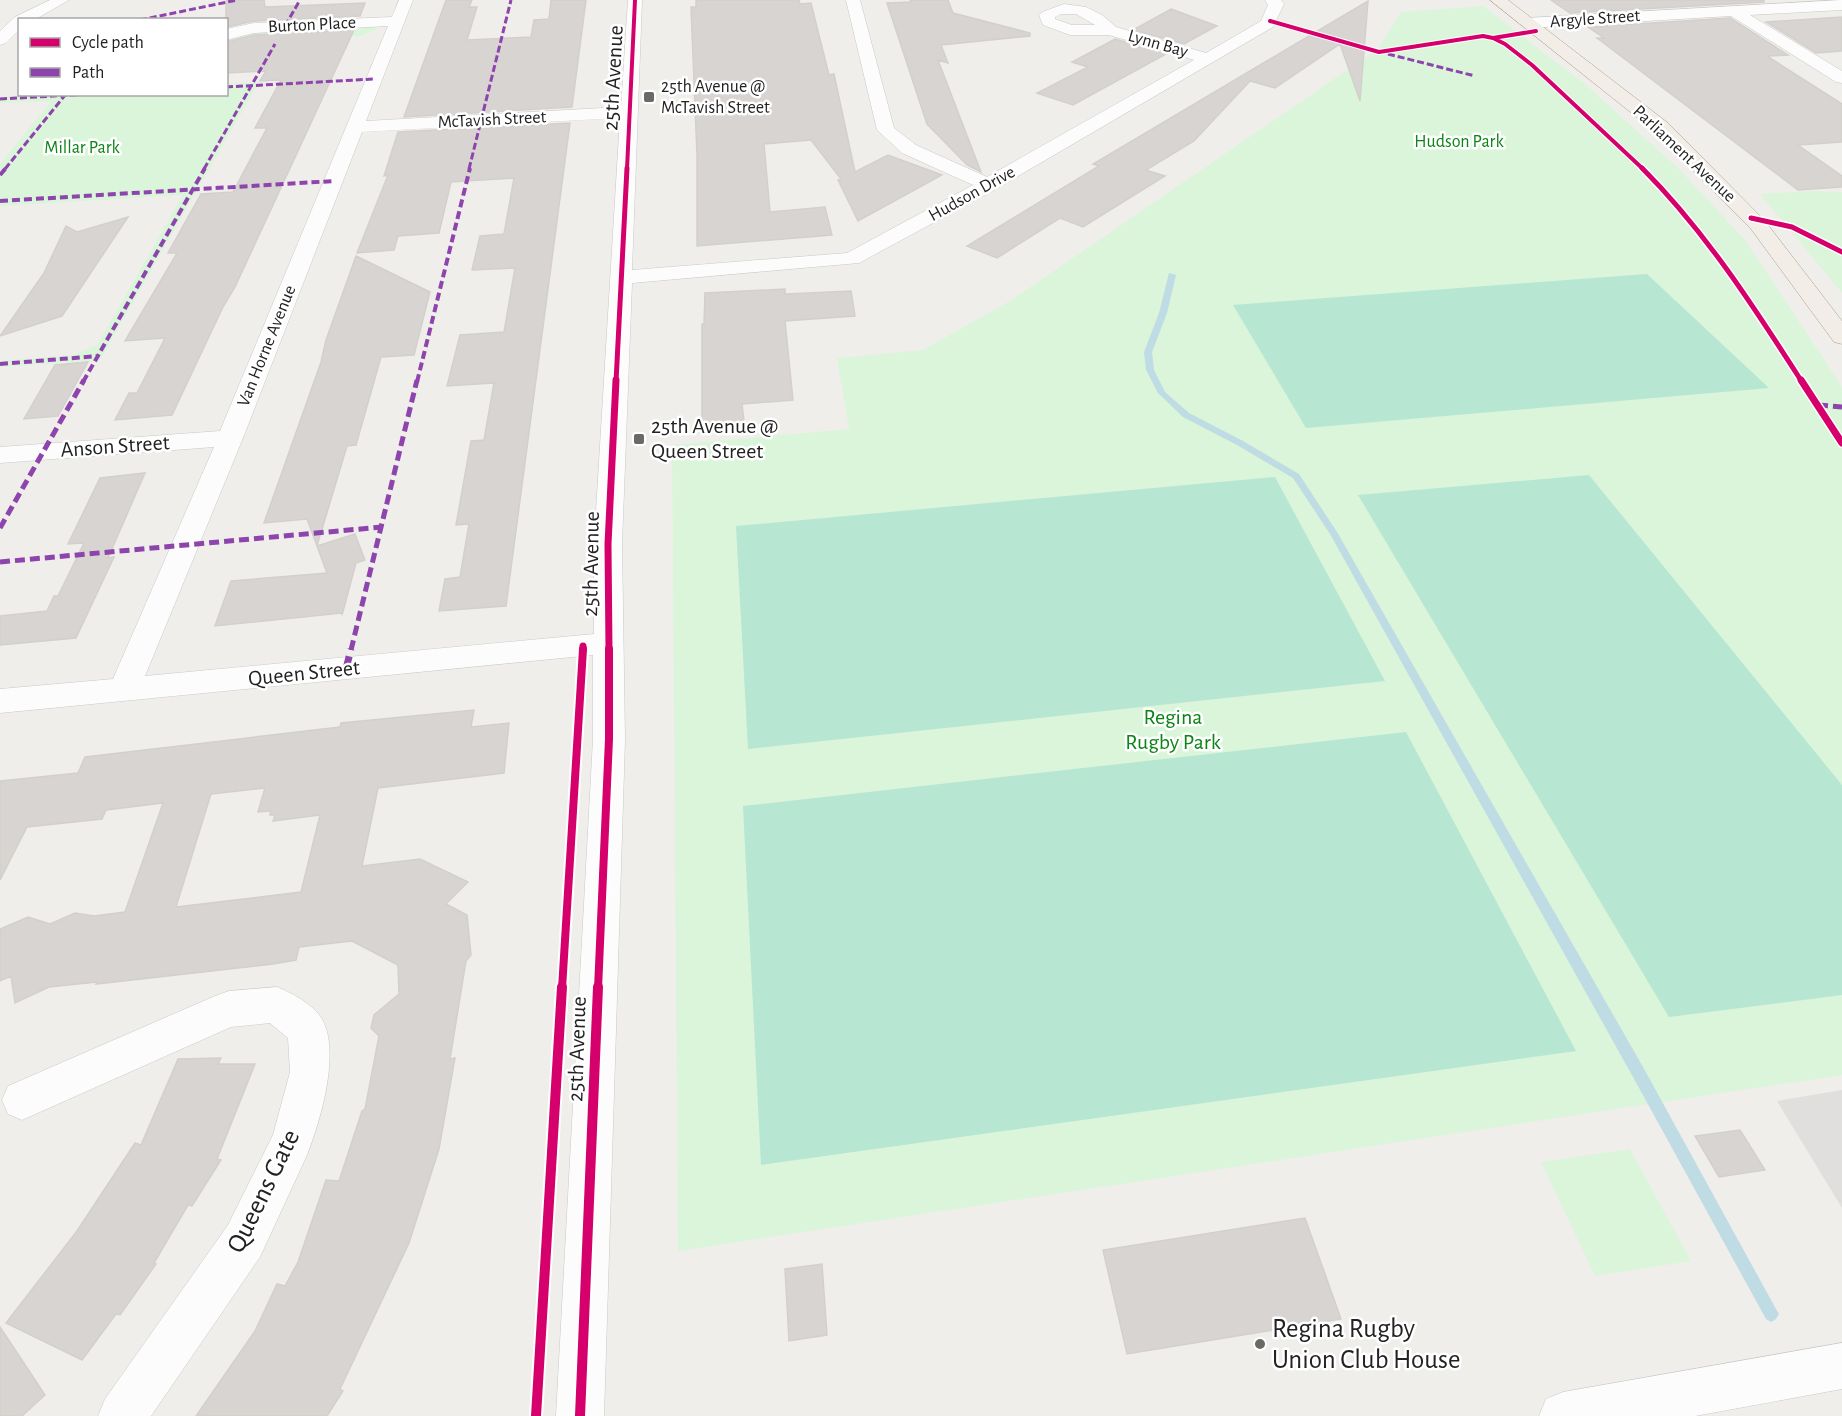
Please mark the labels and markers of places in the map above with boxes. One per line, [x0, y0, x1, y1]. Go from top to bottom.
place label: 25th Avenue @ McTavish Street [661, 78, 770, 117]
marker: 25th Avenue @ McTavish Street [642, 90, 656, 104]
place label: 25th Avenue @ Queen Street [651, 415, 778, 462]
marker: 25th Avenue @ Queen Street [632, 432, 646, 446]
place label: Regina Rugby Union Club House [1272, 1315, 1460, 1373]
marker: Regina Rugby Union Club House [1253, 1337, 1267, 1351]

